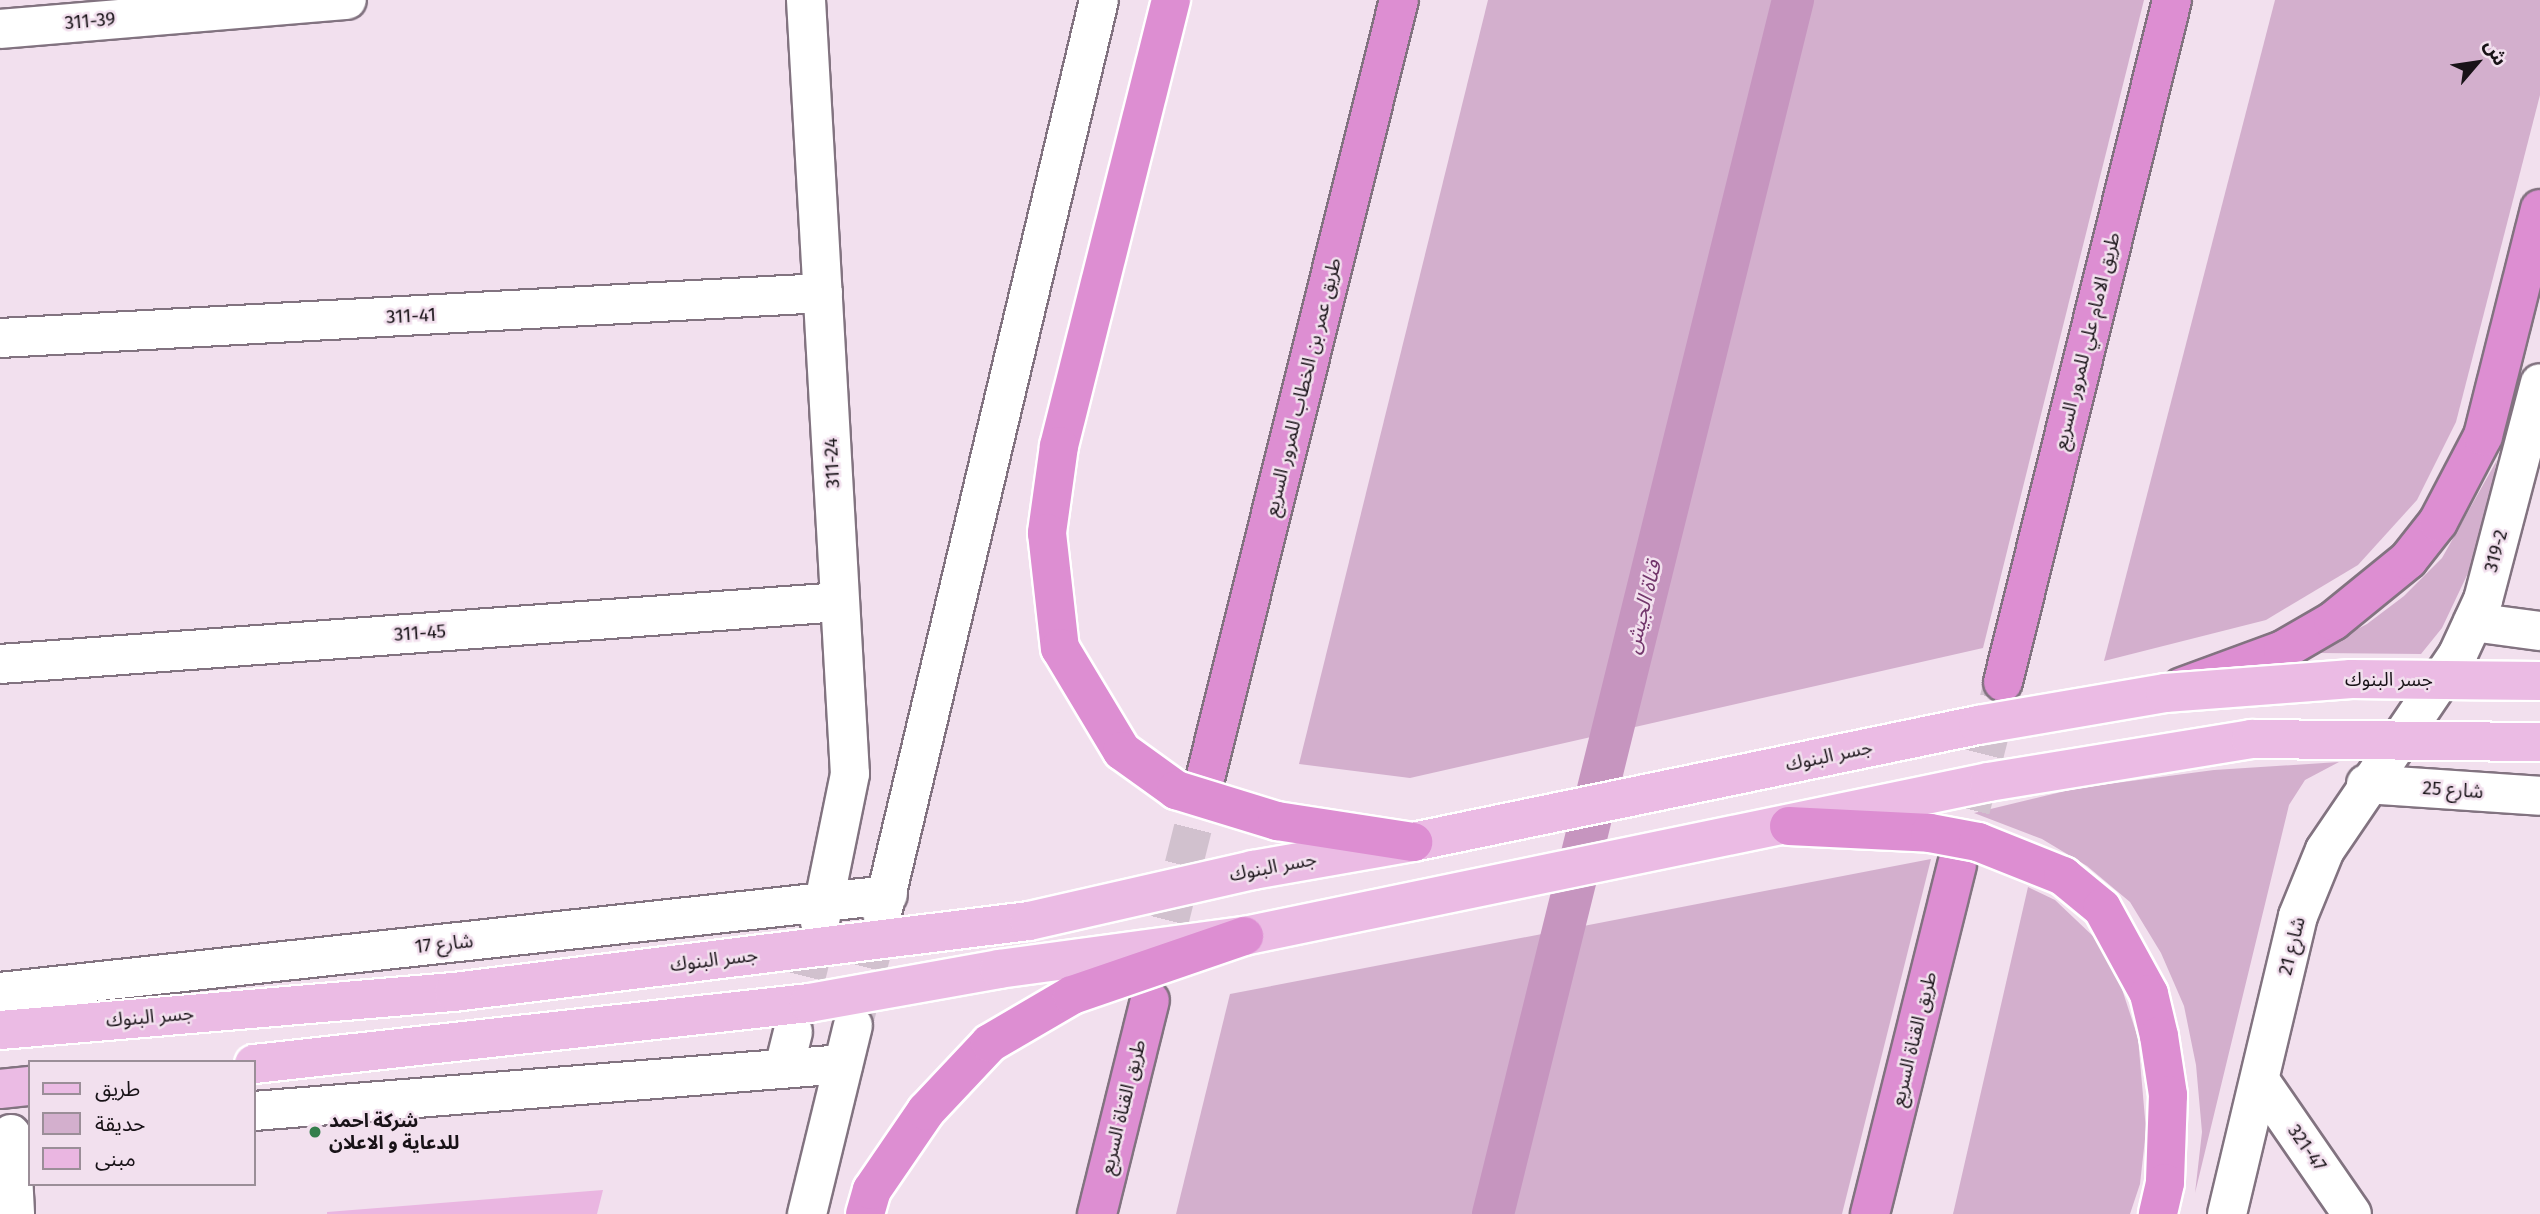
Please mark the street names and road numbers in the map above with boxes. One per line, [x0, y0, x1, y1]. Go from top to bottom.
street label: 311-39 [64, 7, 116, 35]
street label: طريق الامام علي للمرور السريع [2049, 230, 2125, 452]
street label: طريق عمر بن الخطاب للمرور السريع [1260, 255, 1346, 519]
street label: 311-41 [385, 303, 437, 329]
street label: 311-24 [819, 437, 845, 489]
street label: 319-2 [2479, 527, 2513, 575]
street label: 311-45 [393, 620, 447, 646]
street label: جسر البنوك [2345, 669, 2433, 691]
street label: جسر البنوك [1784, 736, 1874, 776]
street label: شارع 25 [2422, 777, 2484, 803]
street label: جسر البنوك [1228, 847, 1318, 887]
street label: شارع 21 [2274, 915, 2310, 977]
street label: شارع 17 [414, 930, 474, 958]
street label: جسر البنوك [669, 943, 759, 977]
street label: طريق القناة السريع [1886, 969, 1942, 1109]
street label: جسر البنوك [105, 1002, 195, 1032]
street label: طريق القناة السريع [1095, 1037, 1151, 1177]
street label: 321-47 [2283, 1120, 2331, 1176]

